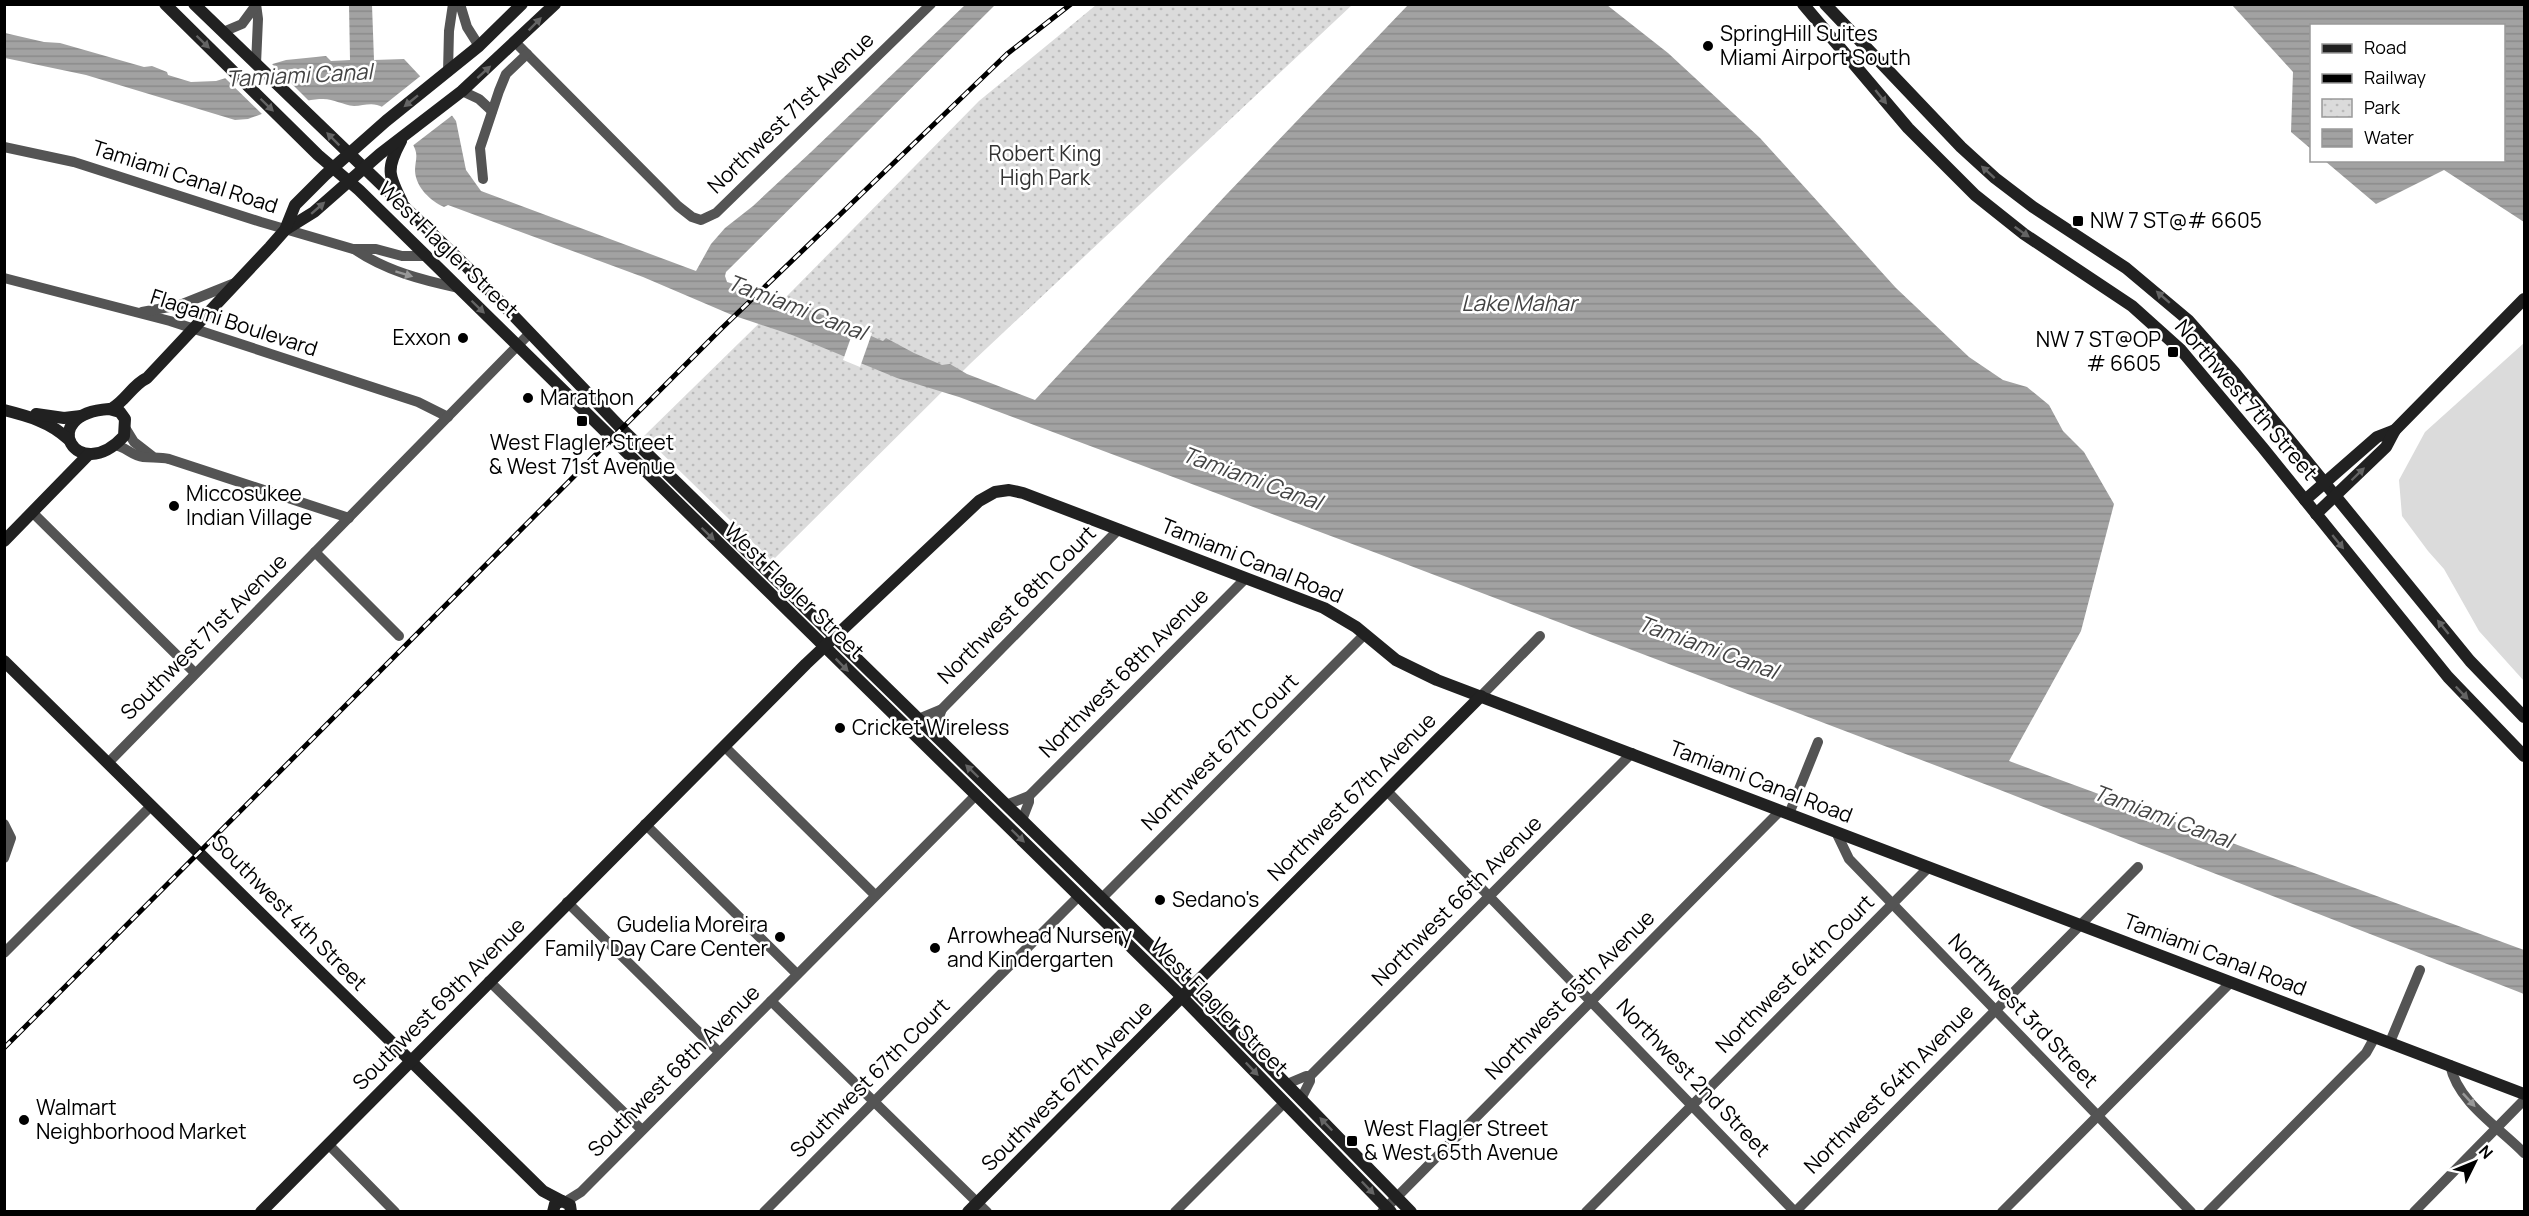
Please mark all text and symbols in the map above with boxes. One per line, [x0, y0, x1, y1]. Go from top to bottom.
one-way arrow [528, 17, 542, 31]
place label: SpringHill Suites Miami Airport South [1720, 19, 1911, 71]
legend [2310, 24, 2505, 162]
street label: Northwest 71st Avenue [701, 25, 880, 199]
one-way arrow [196, 35, 210, 49]
text: Road [2364, 35, 2407, 59]
marker: SpringHill Suites Miami Airport South [1701, 39, 1715, 53]
water label: Tamiami Canal [225, 56, 376, 94]
text: Railway [2364, 65, 2426, 89]
one-way arrow [476, 66, 491, 79]
one-way arrow [1875, 89, 1888, 105]
one-way arrow [403, 95, 419, 108]
text: Park [2364, 95, 2401, 119]
one-way arrow [260, 98, 274, 112]
text: Water [2364, 125, 2414, 149]
street label: Tamiami Canal Road [89, 133, 282, 219]
one-way arrow [326, 133, 340, 147]
park label: Robert King High Park [989, 139, 1101, 191]
one-way arrow [1980, 165, 1995, 179]
street label: West Flagler Street [373, 175, 525, 323]
one-way arrow [310, 201, 326, 214]
place label: NW 7 ST@# 6605 [2090, 206, 2262, 234]
marker: NW 7 ST@# 6605 [2071, 214, 2085, 228]
one-way arrow [2013, 226, 2029, 238]
water label: Tamiami Canal [723, 267, 873, 348]
one-way arrow [395, 269, 413, 279]
street label: Flagami Boulevard [147, 282, 321, 362]
water label: Lake Mahar [1461, 288, 1580, 318]
one-way arrow [2155, 291, 2171, 304]
one-way arrow [471, 300, 486, 314]
street label: Northwest 7th Street [2169, 313, 2324, 486]
place label: Exxon [392, 323, 451, 351]
place label: NW 7 ST@OP # 6605 [2036, 325, 2161, 377]
marker: Exxon [456, 331, 470, 345]
marker: NW 7 ST@OP # 6605 [2166, 345, 2180, 359]
place label: Marathon [540, 383, 634, 411]
marker: Marathon [521, 391, 535, 405]
marker: West Flagler Street & West 71st Avenue [575, 414, 589, 428]
place label: West Flagler Street & West 71st Avenue [489, 428, 675, 480]
water label: Tamiami Canal [1178, 439, 1329, 518]
one-way arrow [2351, 467, 2366, 481]
place label: Miccosukee Indian Village [186, 479, 312, 531]
marker: Miccosukee Indian Village [167, 499, 181, 513]
street label: Tamiami Canal Road [1157, 511, 1347, 609]
street label: West Flagler Street [719, 516, 871, 664]
street label: Northwest 68th Court [931, 519, 1102, 690]
one-way arrow [701, 527, 715, 541]
one-way arrow [2332, 534, 2345, 550]
street label: Southwest 71st Avenue [114, 547, 293, 726]
street label: Northwest 68th Avenue [1032, 581, 1214, 763]
water label: Tamiami Canal [1634, 608, 1785, 687]
one-way arrow [2437, 620, 2449, 635]
one-way arrow [835, 657, 849, 671]
street label: Northwest 67th Court [1135, 667, 1304, 836]
one-way arrow [2455, 685, 2469, 700]
street label: Northwest 67th Avenue [1261, 706, 1442, 887]
place label: Cricket Wireless [852, 713, 1009, 741]
marker: Cricket Wireless [833, 721, 847, 735]
street label: Tamiami Canal Road [1666, 733, 1857, 829]
one-way arrow [965, 765, 979, 779]
water label: Tamiami Canal [2089, 777, 2240, 856]
street label: Northwest 66th Avenue [1365, 809, 1547, 991]
street label: Southwest 4th Street [206, 828, 374, 996]
one-way arrow [1010, 828, 1024, 842]
place label: Sedano's [1172, 885, 1259, 913]
street label: Northwest 64th Court [1709, 888, 1880, 1059]
marker: Sedano's [1153, 893, 1167, 907]
street label: Northwest 65th Avenue [1478, 903, 1660, 1085]
street label: Tamiami Canal Road [2120, 906, 2311, 1002]
place label: Gudelia Moreira Family Day Care Center [545, 910, 768, 962]
street label: Southwest 69th Avenue [346, 911, 531, 1096]
place label: Arrowhead Nursery and Kindergarten [947, 921, 1132, 973]
street label: Northwest 3rd Street [1943, 927, 2105, 1093]
marker: Gudelia Moreira Family Day Care Center [773, 930, 787, 944]
street label: West Flagler Street [1145, 931, 1295, 1081]
marker: Arrowhead Nursery and Kindergarten [928, 941, 942, 955]
street label: Southwest 68th Avenue [581, 978, 765, 1162]
street label: Southwest 67th Court [783, 991, 955, 1163]
street label: Northwest 2nd Street [1611, 992, 1777, 1162]
street label: Southwest 67th Avenue [975, 994, 1158, 1177]
street label: Northwest 64th Avenue [1797, 997, 1979, 1179]
one-way arrow [1245, 1061, 1259, 1075]
one-way arrow [2462, 1092, 2476, 1107]
place label: Walmart Neighborhood Market [36, 1093, 247, 1145]
marker: Walmart Neighborhood Market [17, 1113, 31, 1127]
place label: West Flagler Street & West 65th Avenue [1364, 1114, 1558, 1166]
one-way arrow [1319, 1117, 1333, 1132]
north arrow [2445, 1132, 2505, 1192]
marker: West Flagler Street & West 65th Avenue [1345, 1134, 1359, 1148]
text: N [2474, 1140, 2498, 1163]
one-way arrow [1361, 1181, 1375, 1196]

